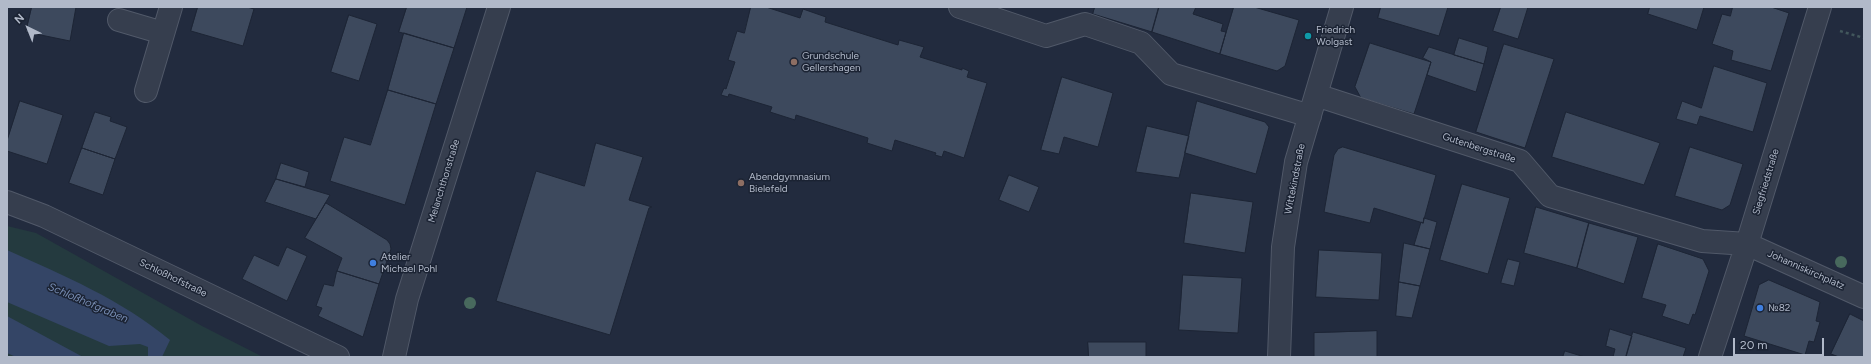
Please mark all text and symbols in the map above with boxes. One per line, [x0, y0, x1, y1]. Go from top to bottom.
north arrow [8, 8, 48, 48]
text: N [12, 11, 27, 27]
place label: Friedrich Wolgast [1316, 24, 1355, 48]
marker: Friedrich Wolgast [1303, 31, 1313, 41]
place label: Grundschule Gellershagen [802, 50, 861, 74]
marker: Grundschule Gellershagen [789, 57, 799, 67]
street label: Gutenbergstraße [1441, 130, 1517, 166]
street label: Melanchthonstraße [426, 138, 462, 224]
street label: Wittekindstraße [1282, 143, 1308, 215]
street label: Siegfriedstraße [1750, 147, 1782, 217]
place label: Abendgymnasium Bielefeld [749, 171, 830, 194]
marker: Abendgymnasium Bielefeld [736, 178, 746, 188]
street label: Johanniskirchplatz [1766, 248, 1846, 292]
place label: Atelier Michael Pohl [381, 251, 437, 274]
street label: Schloßhofstraße [137, 256, 209, 300]
marker: Atelier Michael Pohl [368, 258, 378, 268]
water label: Schloßhofgraben [46, 280, 130, 326]
place label: №82 [1768, 302, 1790, 314]
marker: №82 [1755, 303, 1765, 313]
scale bar [1735, 330, 1826, 356]
text: 20 m [1740, 338, 1768, 352]

